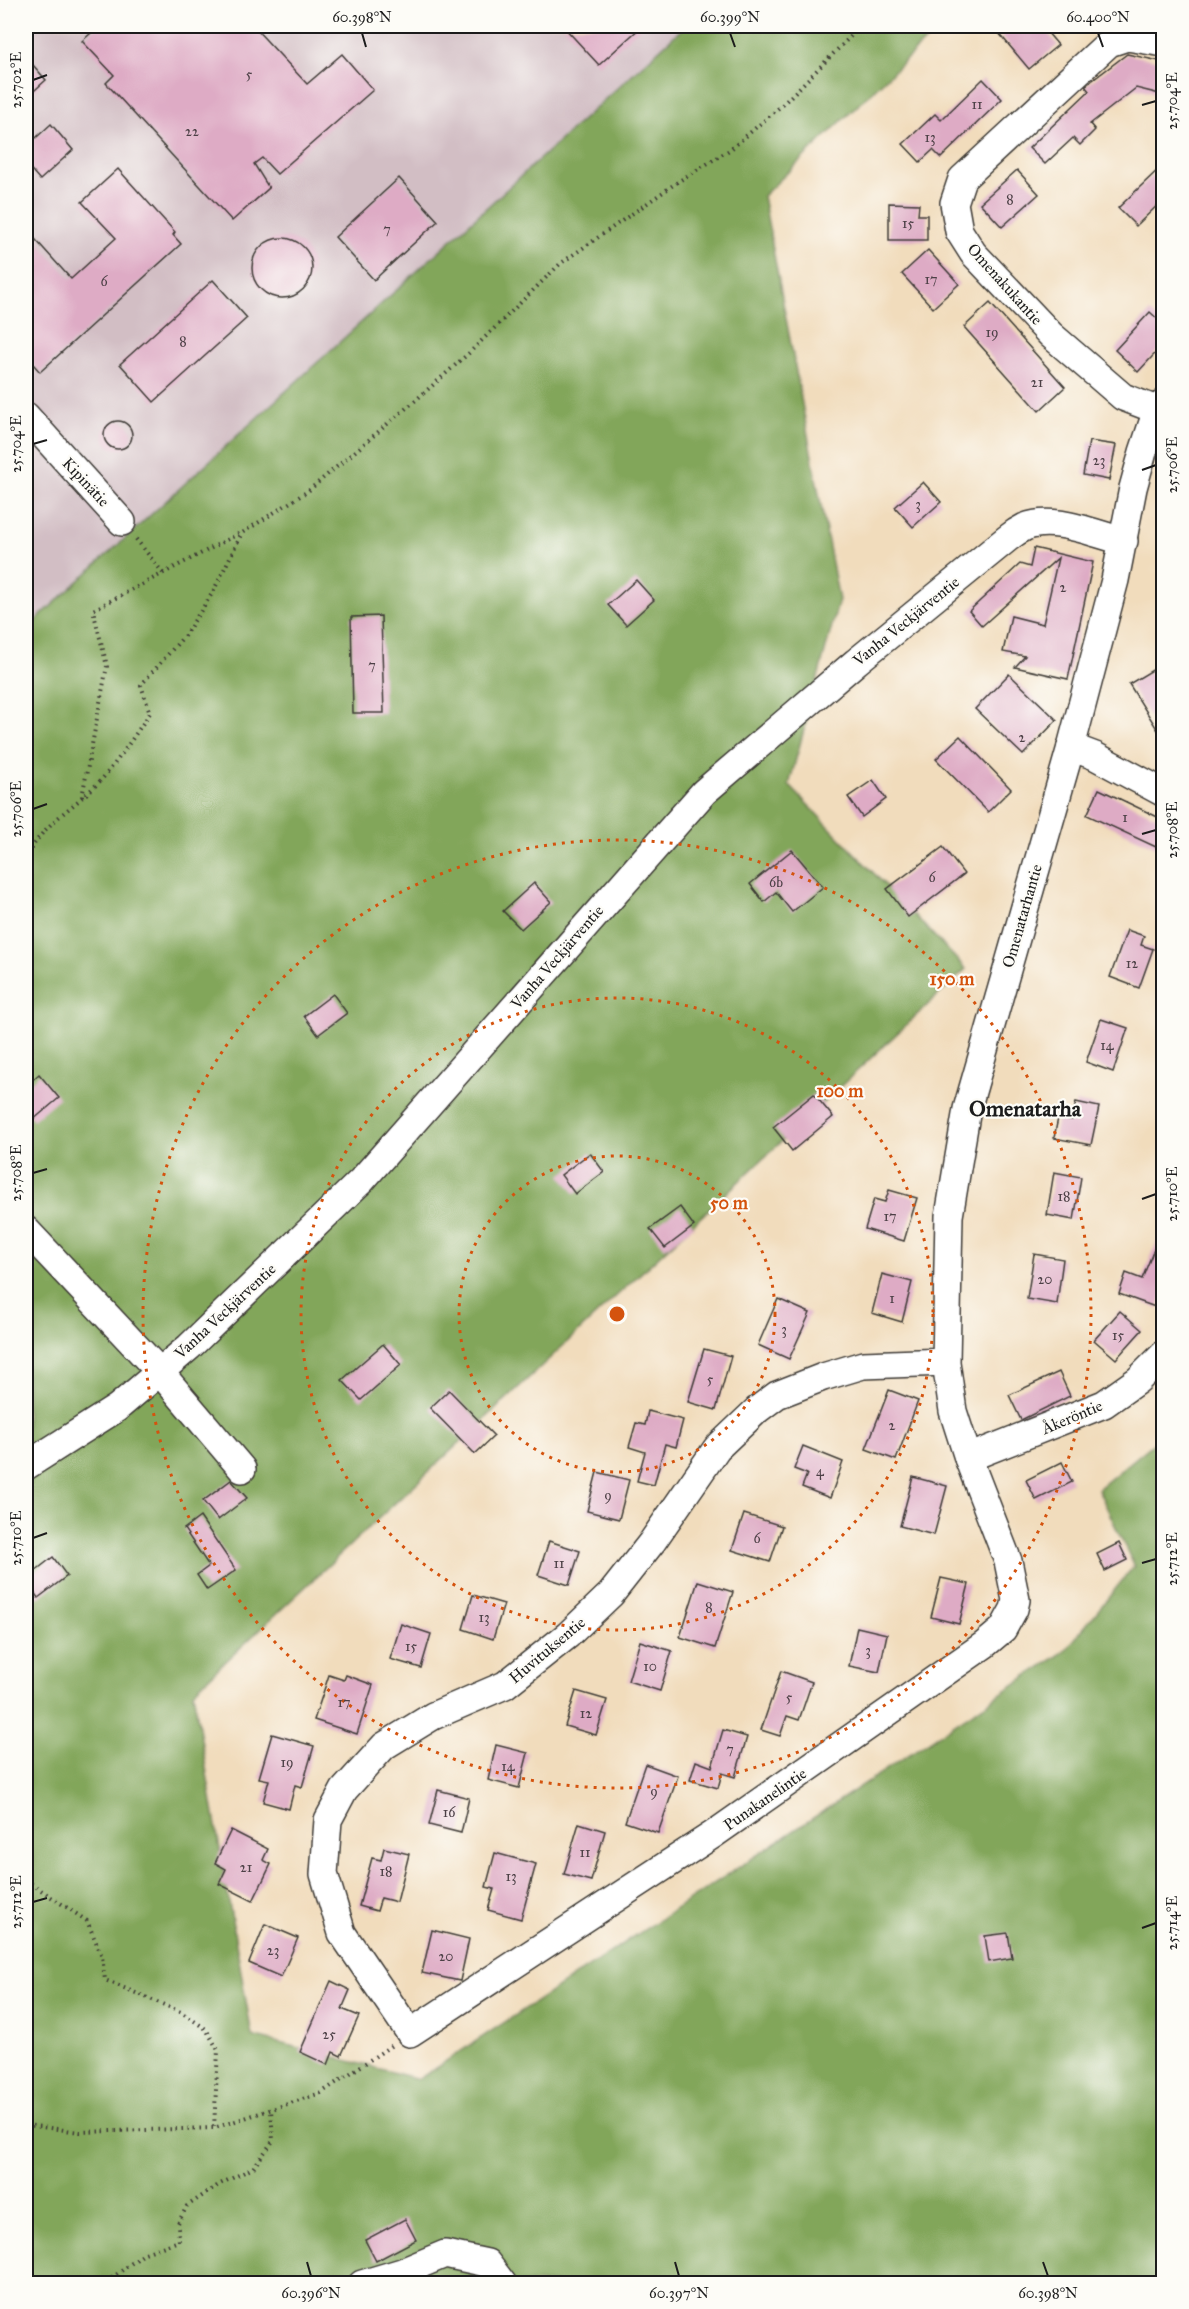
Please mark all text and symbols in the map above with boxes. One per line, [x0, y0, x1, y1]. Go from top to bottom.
text: 60.398°N [332, 8, 392, 26]
text: 60.399°N [700, 8, 760, 26]
text: 60.400°N [1066, 8, 1130, 26]
text: 25.702°E [7, 52, 25, 108]
house number: 5 [246, 66, 253, 83]
text: 25.704°E [1163, 72, 1181, 130]
house number: 11 [971, 96, 983, 113]
house number: 22 [185, 123, 199, 140]
house number: 13 [924, 129, 936, 146]
house number: 8 [1006, 191, 1014, 208]
house number: 15 [902, 215, 914, 232]
house number: 7 [383, 221, 391, 238]
street label: Omenakukantie [963, 239, 1047, 329]
house number: 17 [924, 271, 938, 288]
house number: 6 [100, 273, 108, 290]
house number: 19 [986, 324, 998, 341]
house number: 8 [179, 333, 187, 350]
house number: 21 [1031, 374, 1044, 391]
text: 25.704°E [7, 415, 25, 473]
text: 25.706°E [1163, 436, 1181, 493]
house number: 23 [1093, 452, 1105, 469]
street label: Kipinätie [59, 453, 114, 511]
house number: 3 [915, 496, 921, 513]
street label: Vanha Veckjärventie [848, 572, 963, 670]
house number: 2 [1060, 579, 1067, 596]
house number: 7 [368, 657, 376, 674]
house number: 2 [1019, 729, 1026, 746]
text: 25.706°E [7, 780, 25, 837]
text: 25.708°E [1163, 801, 1181, 858]
house number: 1 [1122, 809, 1128, 826]
street label: Omenatarhantie [998, 862, 1046, 970]
house number: 6 [928, 869, 936, 886]
house number: 6b [769, 874, 783, 891]
street label: Vanha Veckjärventie [506, 901, 608, 1014]
house number: 12 [1126, 955, 1138, 972]
text: 150 m [930, 968, 975, 990]
house number: 14 [1100, 1037, 1115, 1054]
text: 100 m [817, 1080, 864, 1102]
district label: Omenatarha [969, 1095, 1082, 1122]
text: 25.708°E [7, 1144, 25, 1201]
text: 25.710°E [1163, 1166, 1181, 1221]
house number: 18 [1058, 1188, 1070, 1205]
text: 50 m [710, 1192, 749, 1214]
house number: 17 [883, 1208, 897, 1225]
street label: Vanha Veckjärventie [170, 1259, 280, 1363]
house number: 20 [1037, 1271, 1053, 1288]
house number: 1 [889, 1290, 895, 1307]
centre of rings [607, 1304, 627, 1324]
house number: 3 [781, 1321, 787, 1338]
house number: 15 [1112, 1327, 1124, 1344]
house number: 5 [707, 1371, 714, 1388]
street label: Åkeröntie [1037, 1395, 1106, 1439]
house number: 2 [889, 1417, 896, 1434]
house number: 4 [816, 1463, 825, 1480]
house number: 9 [604, 1487, 612, 1504]
text: 25.710°E [7, 1510, 25, 1565]
house number: 6 [753, 1530, 761, 1547]
text: 25.712°E [1163, 1532, 1181, 1586]
house number: 11 [553, 1555, 565, 1572]
house number: 8 [705, 1599, 713, 1616]
house number: 13 [478, 1609, 490, 1626]
street label: Huvituksentie [505, 1612, 589, 1687]
house number: 15 [405, 1638, 417, 1655]
house number: 3 [865, 1642, 871, 1659]
house number: 10 [643, 1658, 657, 1675]
house number: 5 [786, 1689, 793, 1706]
house number: 17 [337, 1694, 351, 1711]
house number: 12 [580, 1705, 592, 1722]
house number: 7 [726, 1741, 734, 1758]
house number: 19 [281, 1754, 293, 1771]
house number: 14 [501, 1758, 516, 1775]
street label: Punakanelintie [720, 1763, 810, 1834]
house number: 9 [650, 1783, 658, 1800]
house number: 16 [443, 1804, 456, 1821]
house number: 11 [579, 1844, 591, 1861]
house number: 21 [240, 1859, 253, 1876]
house number: 18 [380, 1863, 392, 1880]
house number: 13 [505, 1868, 517, 1885]
text: 25.712°E [7, 1875, 25, 1929]
text: 25.714°E [1163, 1895, 1181, 1950]
house number: 23 [267, 1942, 279, 1959]
house number: 20 [438, 1948, 454, 1965]
house number: 25 [322, 2026, 336, 2043]
text: 60.396°N [281, 2284, 341, 2302]
text: 60.397°N [649, 2284, 709, 2302]
text: 60.398°N [1018, 2284, 1078, 2302]

